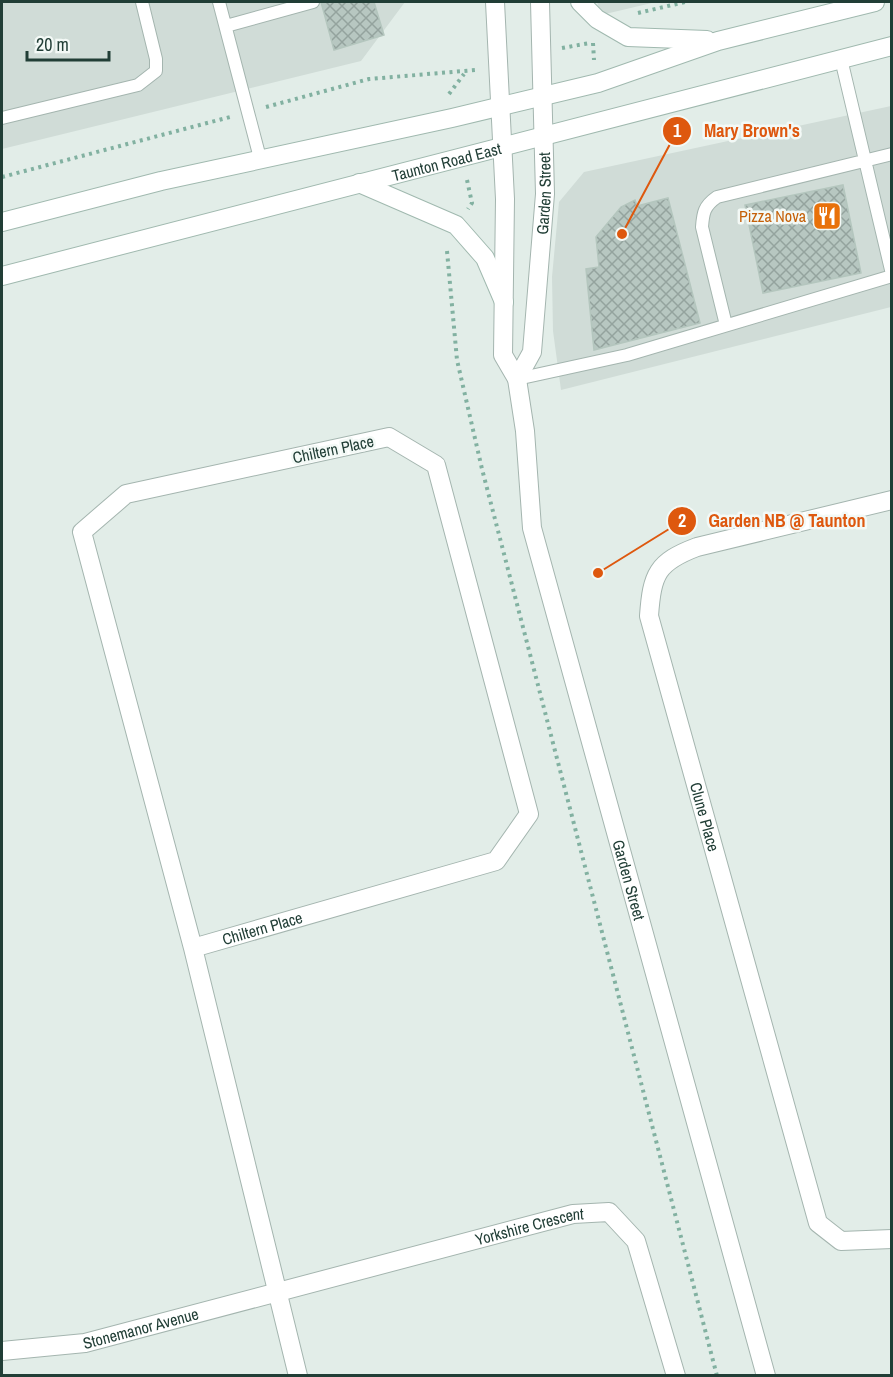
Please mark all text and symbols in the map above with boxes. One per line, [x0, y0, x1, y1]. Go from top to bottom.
scale bar [27, 24, 110, 62]
text: 20 m [36, 32, 69, 57]
callout: Mary Brown's [662, 113, 812, 149]
text: 1 [673, 118, 682, 143]
text: Mary Brown's [704, 118, 800, 143]
street label: Taunton Road East [390, 137, 504, 186]
street label: Garden Street [531, 152, 556, 235]
restaurant icon: Pizza Nova [811, 200, 843, 232]
place label: Pizza Nova [739, 205, 807, 227]
street label: Chiltern Place [290, 430, 376, 468]
callout: Garden NB @ Taunton [667, 503, 878, 539]
text: 2 [678, 508, 686, 533]
text: Garden NB @ Taunton [709, 508, 865, 533]
street label: Clune Place [685, 780, 725, 854]
street label: Garden Street [608, 837, 651, 923]
street label: Chiltern Place [220, 906, 305, 950]
street label: Yorkshire Crescent [473, 1202, 584, 1250]
street label: Stonemanor Avenue [80, 1302, 201, 1354]

